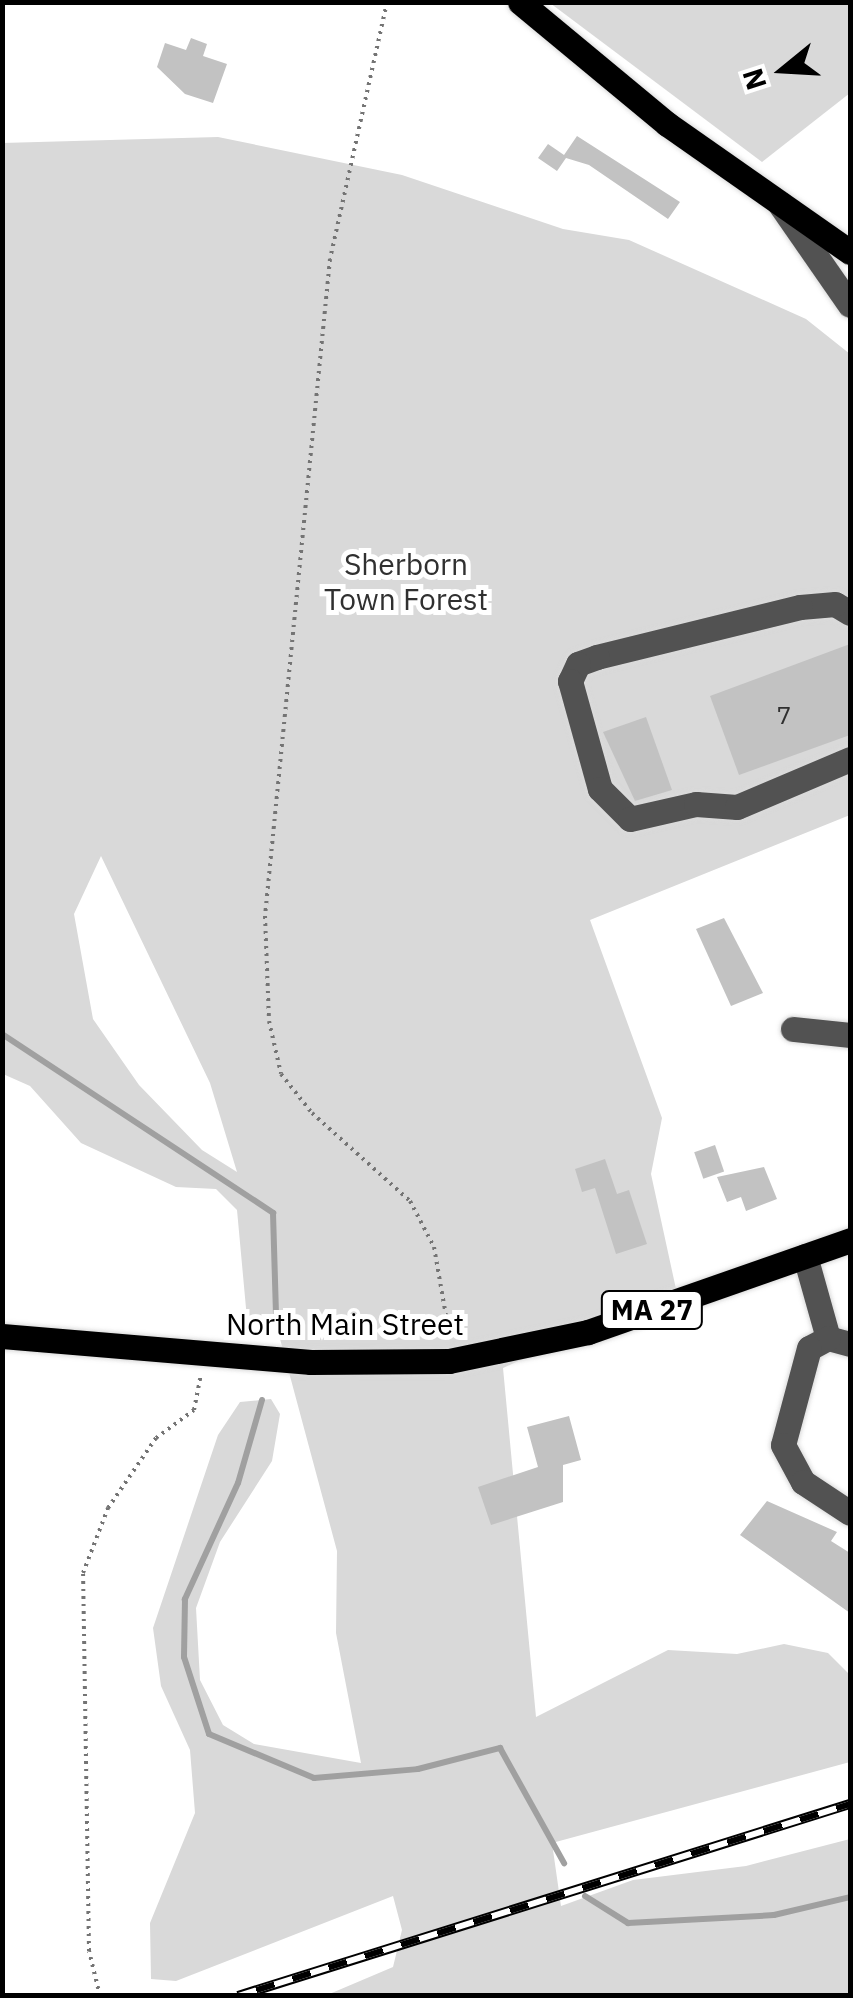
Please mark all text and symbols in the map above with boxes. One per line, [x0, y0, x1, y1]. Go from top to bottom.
north arrow [733, 20, 833, 120]
text: N [733, 64, 775, 95]
park label: Sherborn Town Forest [324, 546, 488, 616]
house number: 7 [777, 700, 791, 730]
road number: MA 27 [600, 1287, 704, 1333]
street label: North Main Street [226, 1306, 464, 1342]

